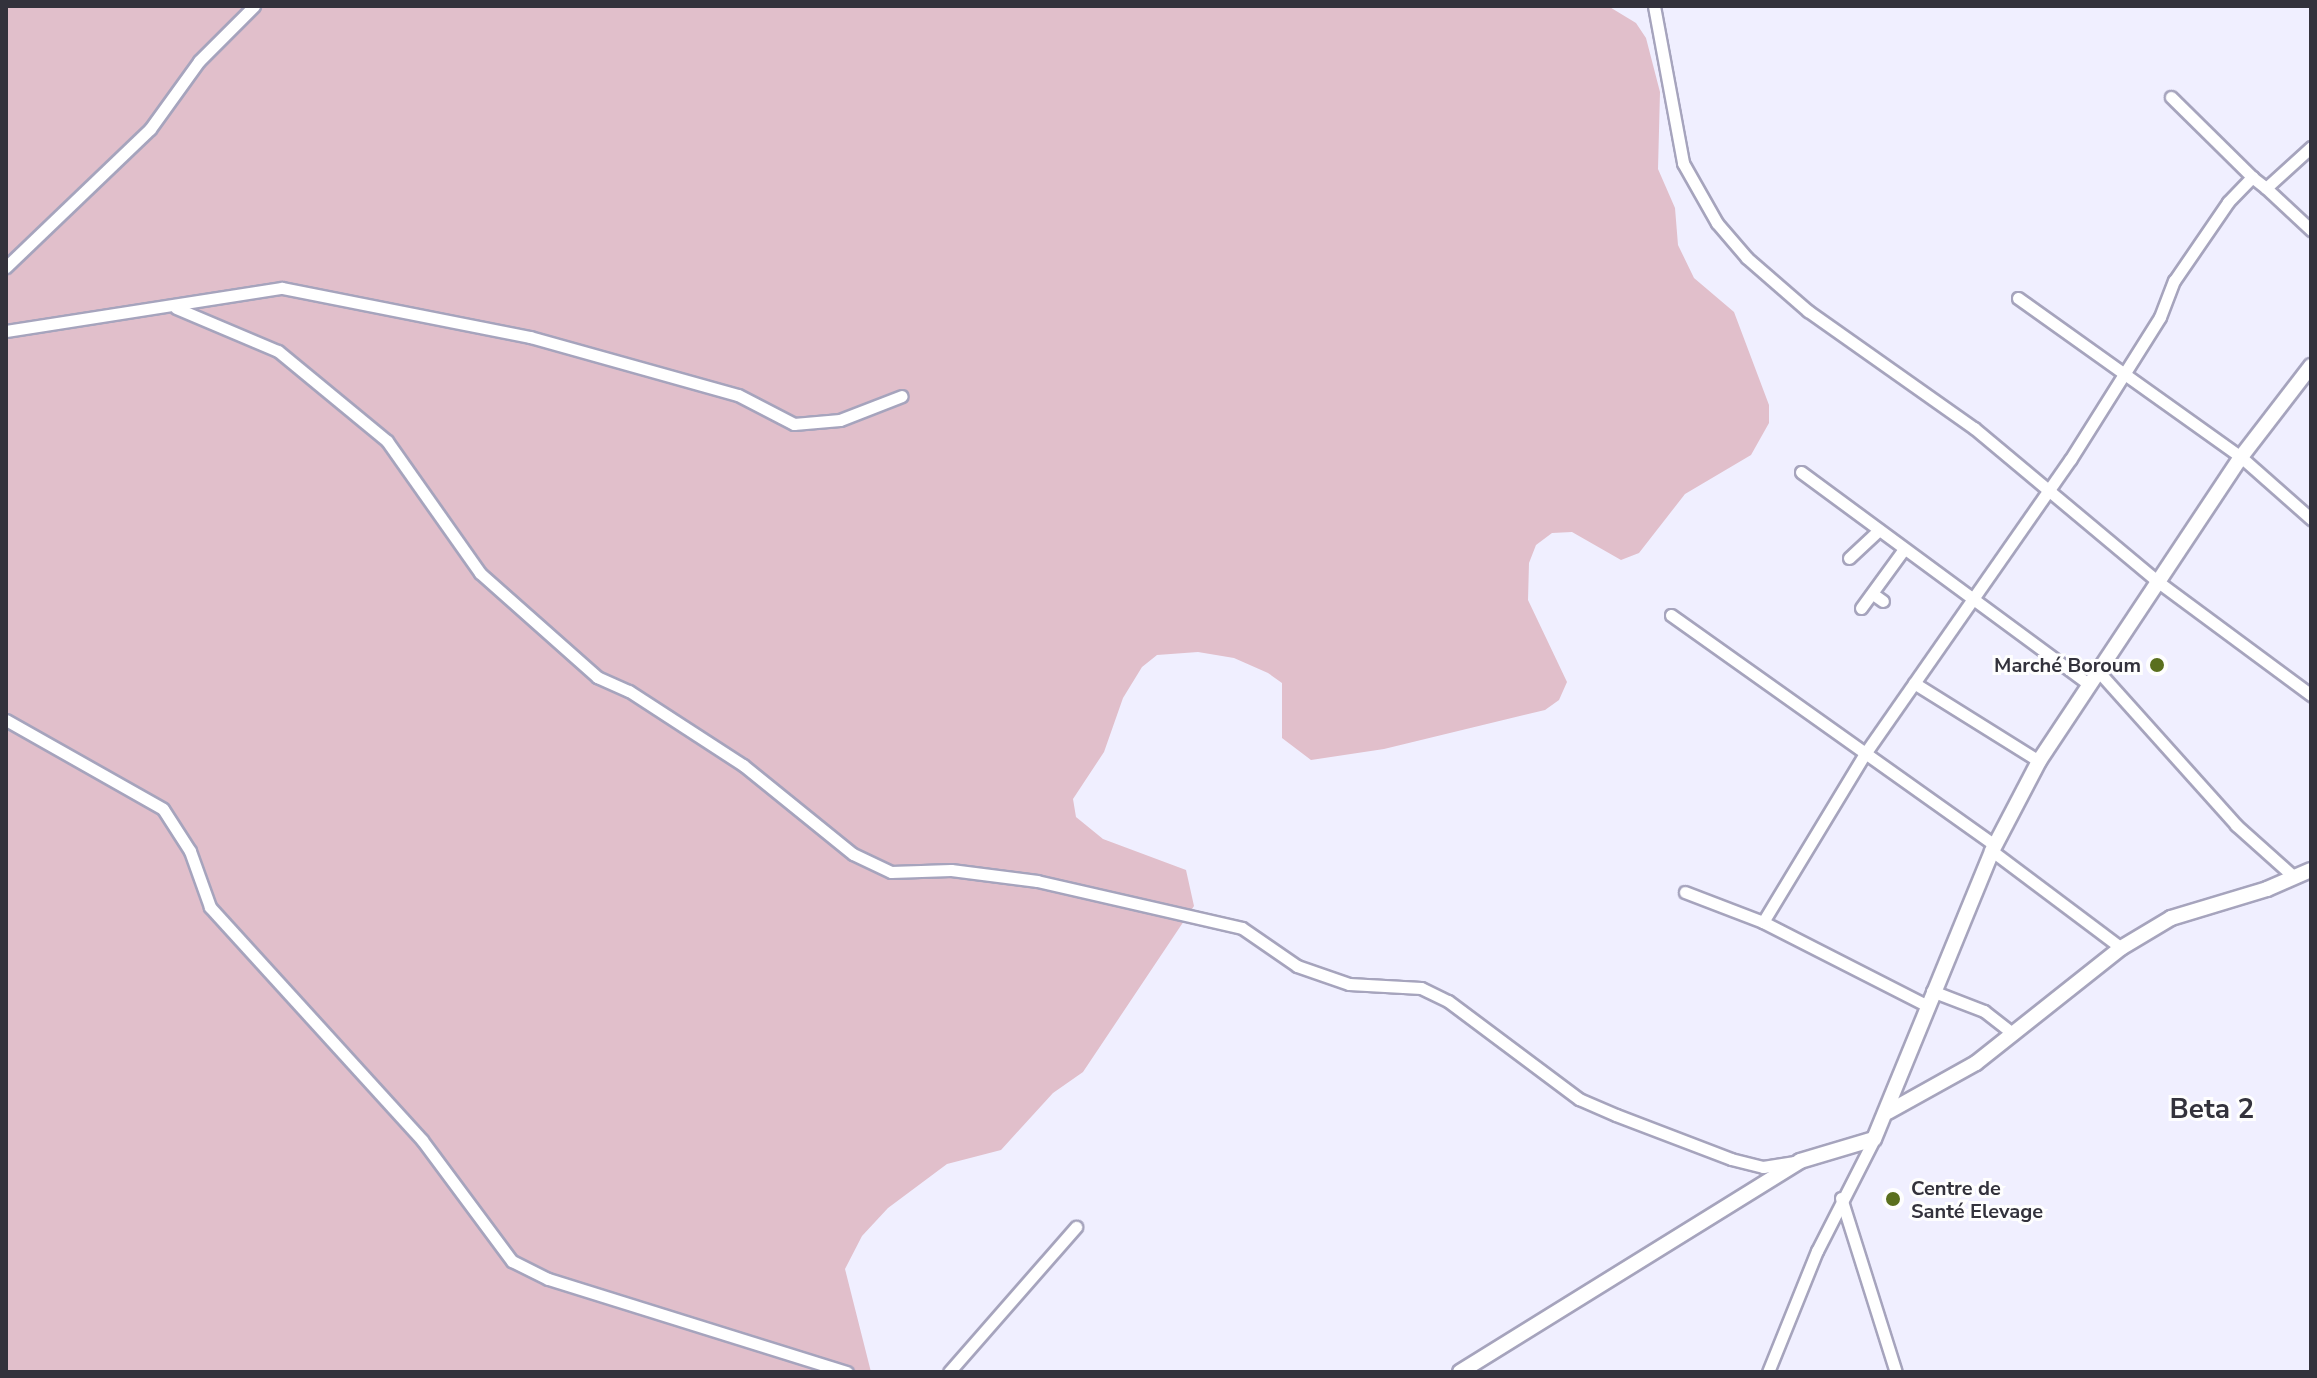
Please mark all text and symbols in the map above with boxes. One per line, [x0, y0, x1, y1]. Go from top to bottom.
place label: Marché Boroum [1994, 653, 2141, 677]
marker: Marché Boroum [2148, 656, 2166, 674]
district label: Beta 2 [2170, 1092, 2254, 1126]
place label: Centre de Santé Elevage [1911, 1176, 2043, 1223]
marker: Centre de Santé Elevage [1882, 1188, 1904, 1210]

